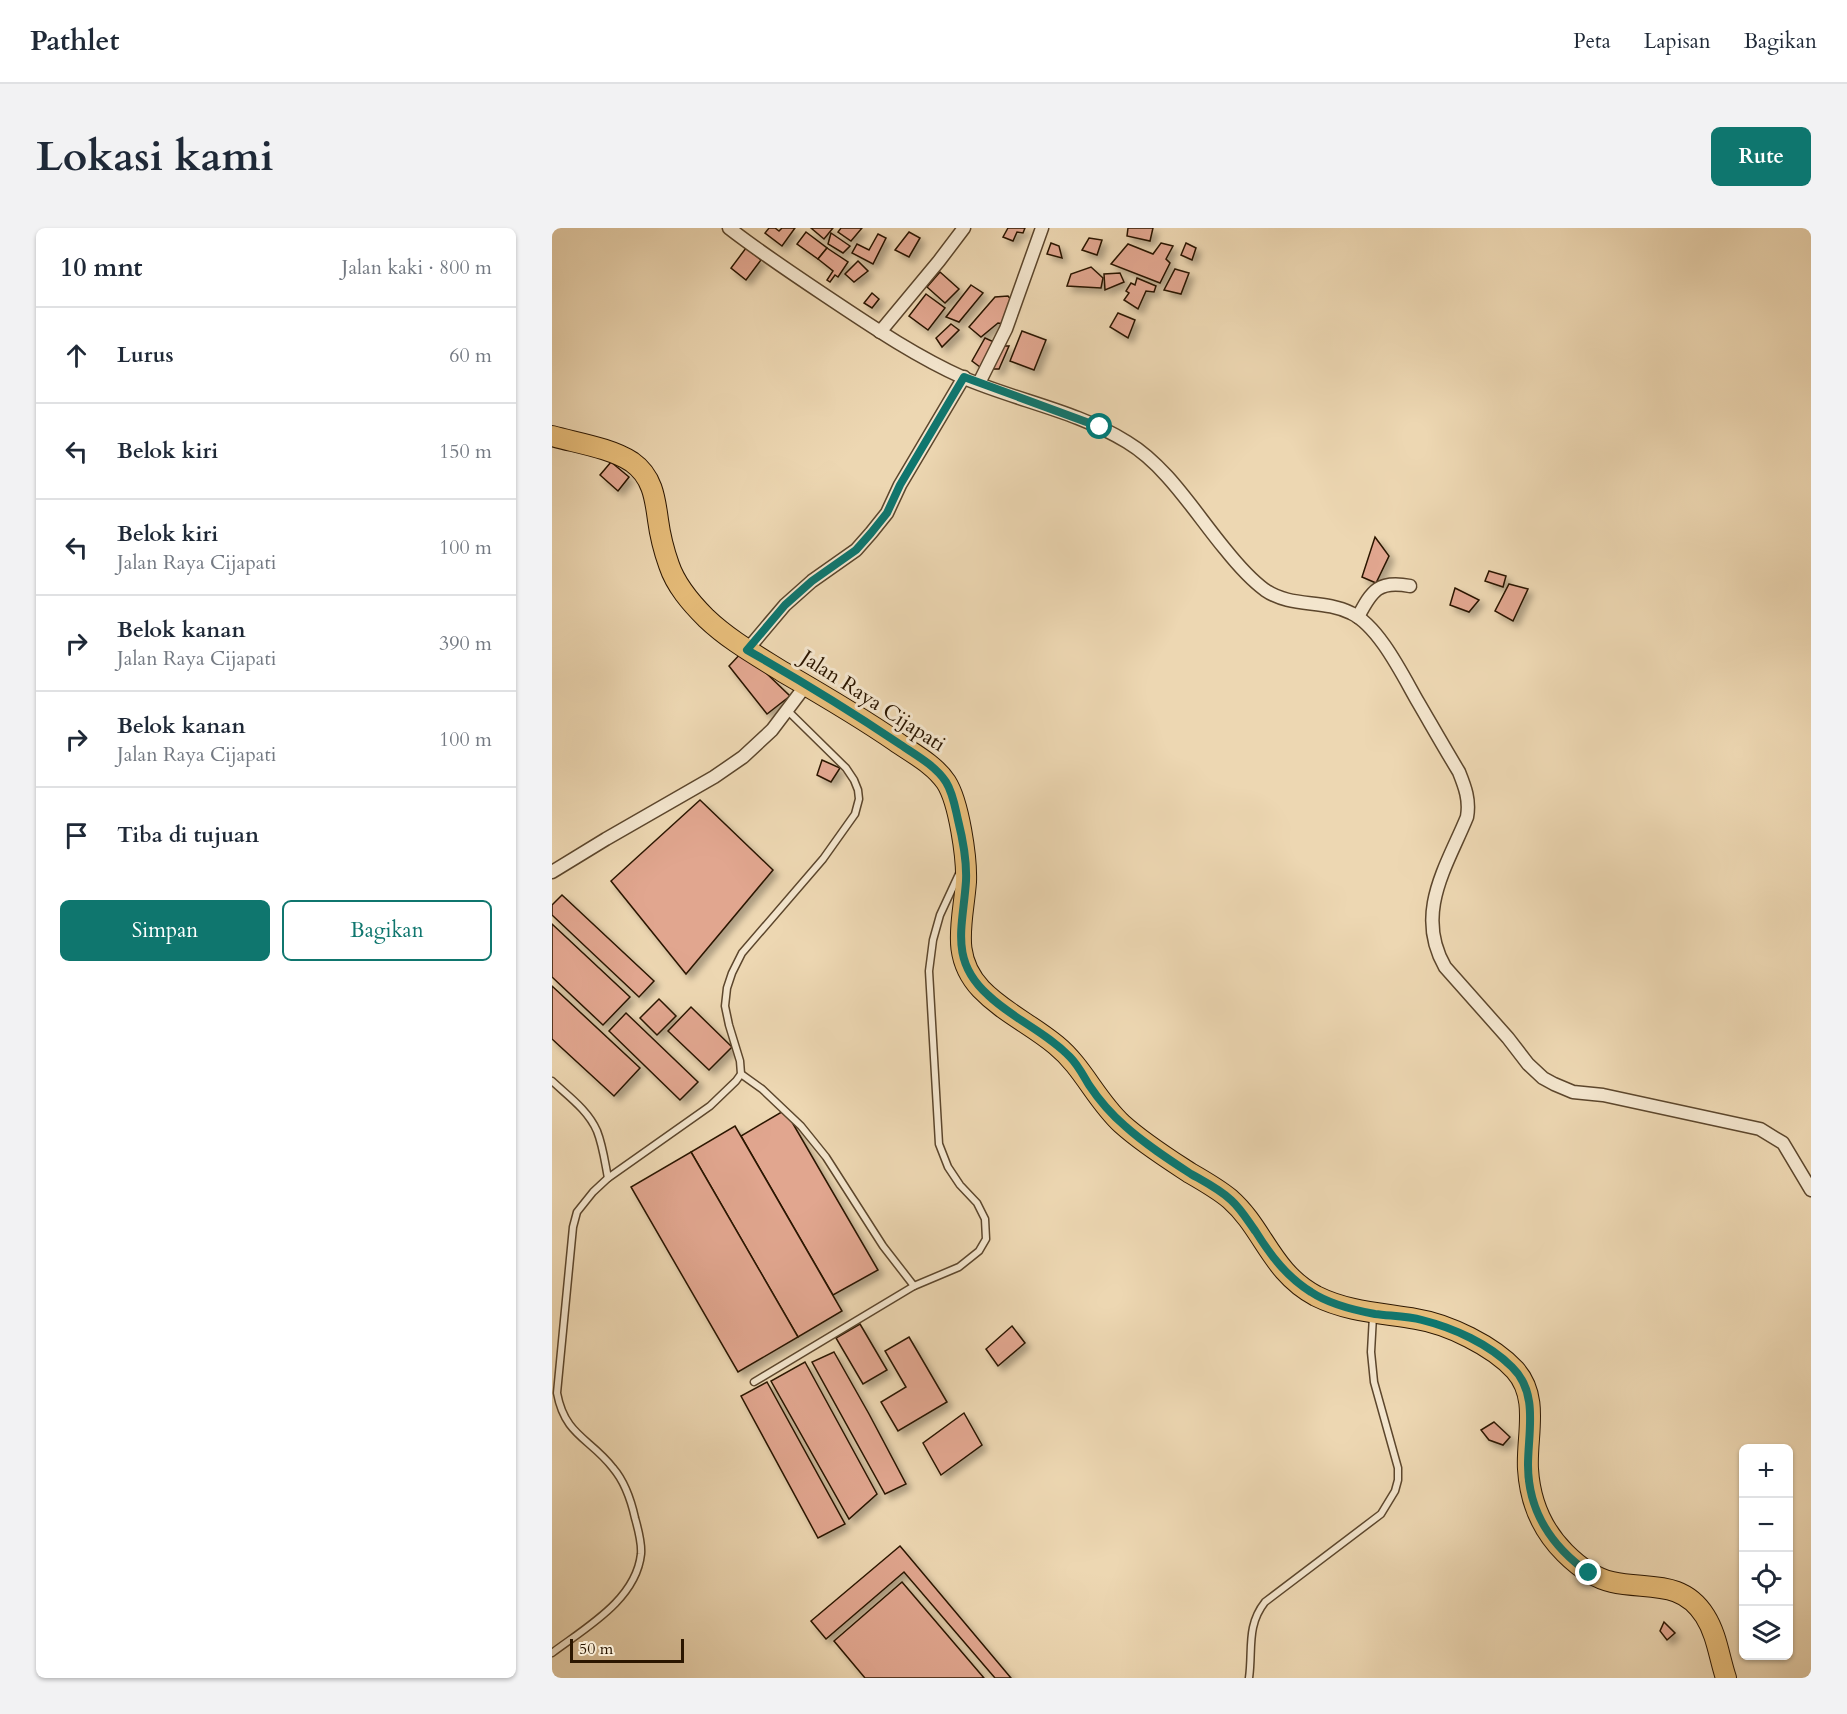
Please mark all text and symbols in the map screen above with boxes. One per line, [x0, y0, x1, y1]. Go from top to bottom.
text: Pathlet [30, 22, 119, 60]
text: Peta [1573, 27, 1611, 56]
text: Lapisan [1644, 27, 1711, 56]
text: Bagikan [1744, 27, 1817, 56]
button: Rute [1711, 127, 1811, 186]
text: Lokasi kami [36, 128, 274, 185]
text: 10 mnt [60, 250, 142, 285]
text: Jalan kaki · 800 m [342, 254, 492, 281]
icon: ahead [60, 339, 93, 372]
text: Lurus [117, 340, 174, 370]
text: 60 m [449, 342, 492, 369]
route start [1086, 413, 1112, 439]
icon: left [60, 435, 93, 468]
text: Belok kiri [117, 436, 218, 466]
text: 150 m [439, 438, 492, 465]
text: Belok kiri [117, 519, 218, 549]
icon: left [60, 531, 93, 564]
text: 100 m [439, 534, 492, 561]
text: Jalan Raya Cijapati [117, 549, 276, 576]
text: Belok kanan [117, 615, 246, 645]
icon: right [60, 627, 93, 660]
text: 390 m [439, 630, 492, 657]
street label: Jalan Raya Cijapati [792, 642, 951, 759]
text: Jalan Raya Cijapati [117, 645, 276, 672]
text: Belok kanan [117, 711, 246, 741]
icon: right [60, 723, 93, 756]
text: 100 m [439, 726, 492, 753]
text: Jalan Raya Cijapati [117, 741, 276, 768]
icon: arrive [60, 819, 93, 852]
text: Tiba di tujuan [117, 820, 259, 850]
button: Simpan [60, 900, 270, 961]
button: Bagikan [282, 900, 492, 961]
map controls [1739, 1444, 1793, 1660]
button: + [1739, 1444, 1793, 1498]
button: − [1739, 1498, 1793, 1552]
button: locate [1739, 1552, 1793, 1606]
route end [1575, 1559, 1601, 1585]
button: layers [1739, 1606, 1793, 1660]
scale bar [570, 1636, 684, 1664]
text: 50 m [579, 1638, 613, 1660]

